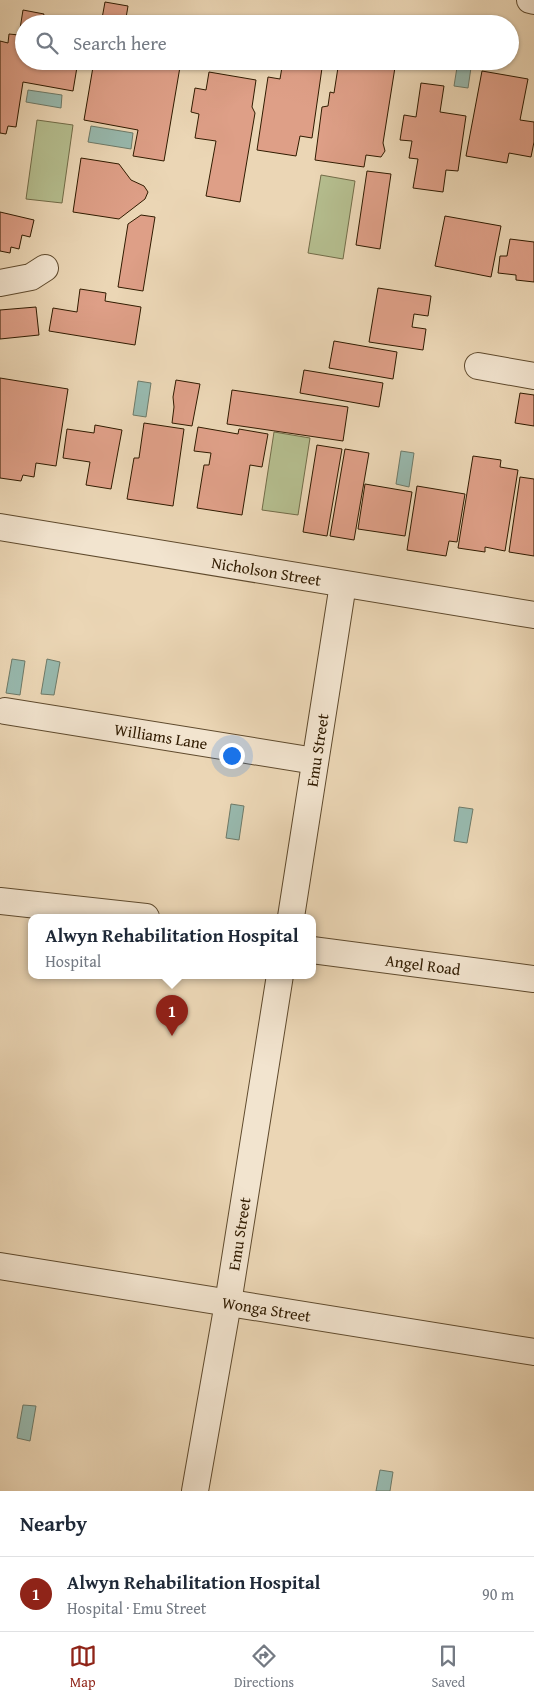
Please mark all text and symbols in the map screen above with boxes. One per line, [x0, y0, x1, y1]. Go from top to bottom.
search box [15, 15, 519, 70]
icon: search [33, 29, 61, 57]
text: Search here [73, 29, 167, 57]
street label: Nicholson Street [210, 550, 323, 592]
street label: Emu Street [300, 711, 335, 788]
street label: Williams Lane [113, 717, 209, 755]
your location [219, 743, 245, 769]
popup [28, 914, 316, 979]
text: Alwyn Rehabilitation Hospital [45, 921, 299, 949]
street label: Angel Road [384, 948, 463, 981]
text: Hospital [45, 949, 101, 973]
pin: 1 [156, 995, 188, 1036]
street label: Emu Street [221, 1195, 257, 1272]
street label: Wonga Street [220, 1290, 313, 1328]
text: Nearby [20, 1508, 87, 1539]
text: Alwyn Rehabilitation Hospital [67, 1568, 321, 1596]
text: 1 [32, 1582, 40, 1606]
text: 90 m [482, 1582, 514, 1606]
text: Hospital · Emu Street [67, 1596, 206, 1620]
tab: Map [69, 1642, 97, 1692]
tab: Directions [234, 1642, 294, 1692]
tab: Saved [431, 1642, 465, 1692]

